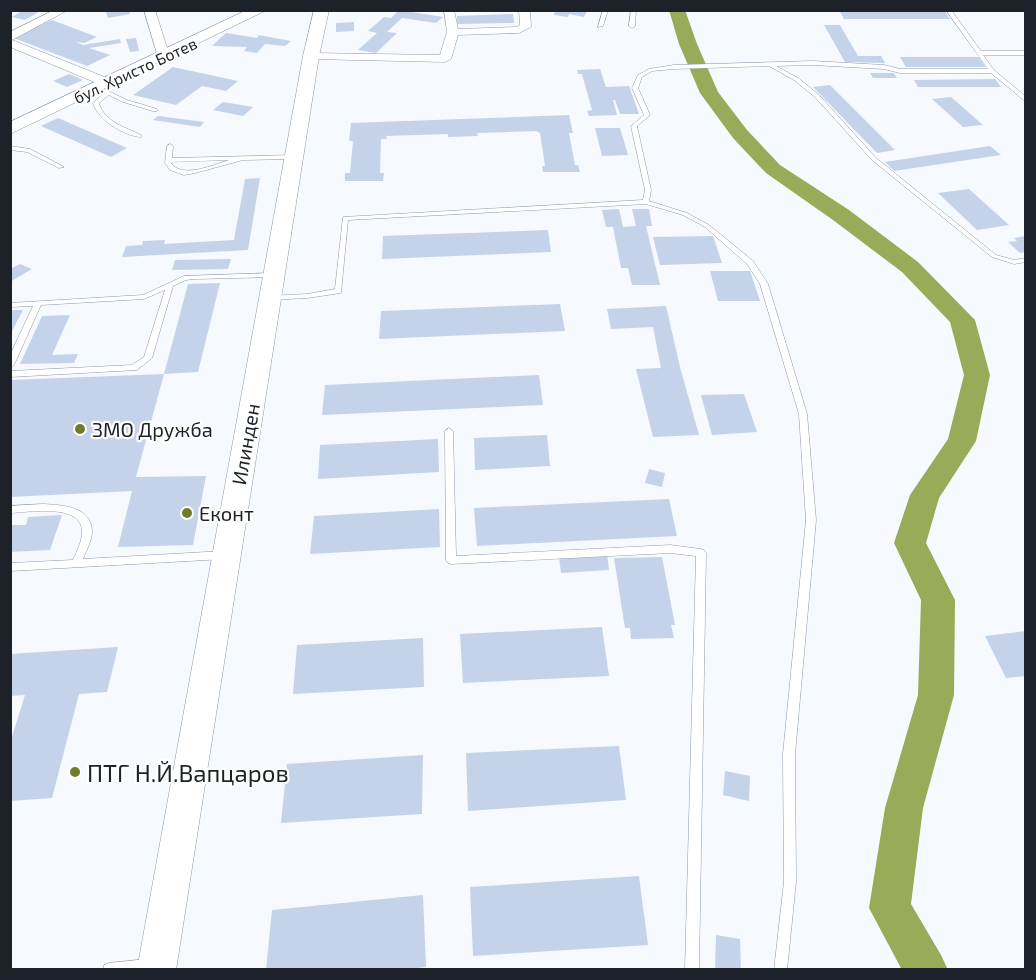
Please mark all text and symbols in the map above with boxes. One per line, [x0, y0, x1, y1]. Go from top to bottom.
street label: бул. Христо Ботев [70, 33, 200, 108]
street label: Илинден [226, 401, 264, 487]
place label: ЗМО Дружба [92, 417, 213, 442]
marker: ЗМО Дружба [73, 422, 87, 436]
place label: Еконт [199, 501, 254, 525]
marker: Еконт [180, 506, 194, 520]
place label: ПТГ Н.Й.Вапцаров [87, 758, 289, 787]
marker: ПТГ Н.Й.Вапцаров [68, 765, 82, 779]

